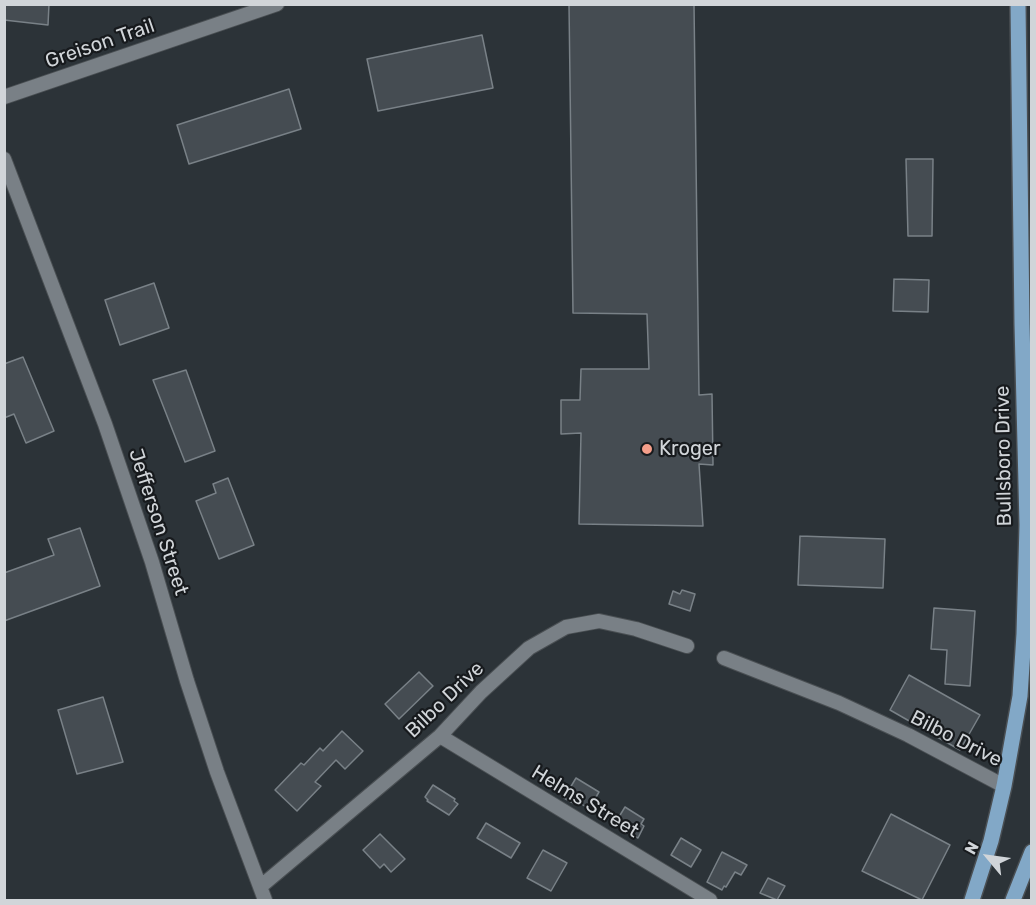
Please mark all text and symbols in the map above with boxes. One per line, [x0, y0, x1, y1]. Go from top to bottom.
street label: Greison Trail [42, 14, 158, 74]
street label: Bullsboro Drive [991, 385, 1017, 527]
place label: Kroger [659, 437, 721, 461]
marker: Kroger [640, 442, 654, 456]
street label: Jefferson Street [123, 446, 193, 598]
street label: Bilbo Drive [401, 657, 489, 743]
street label: Bilbo Drive [906, 706, 1006, 772]
street label: Helms Street [527, 761, 643, 843]
north arrow [958, 827, 1018, 887]
text: N [961, 838, 983, 858]

